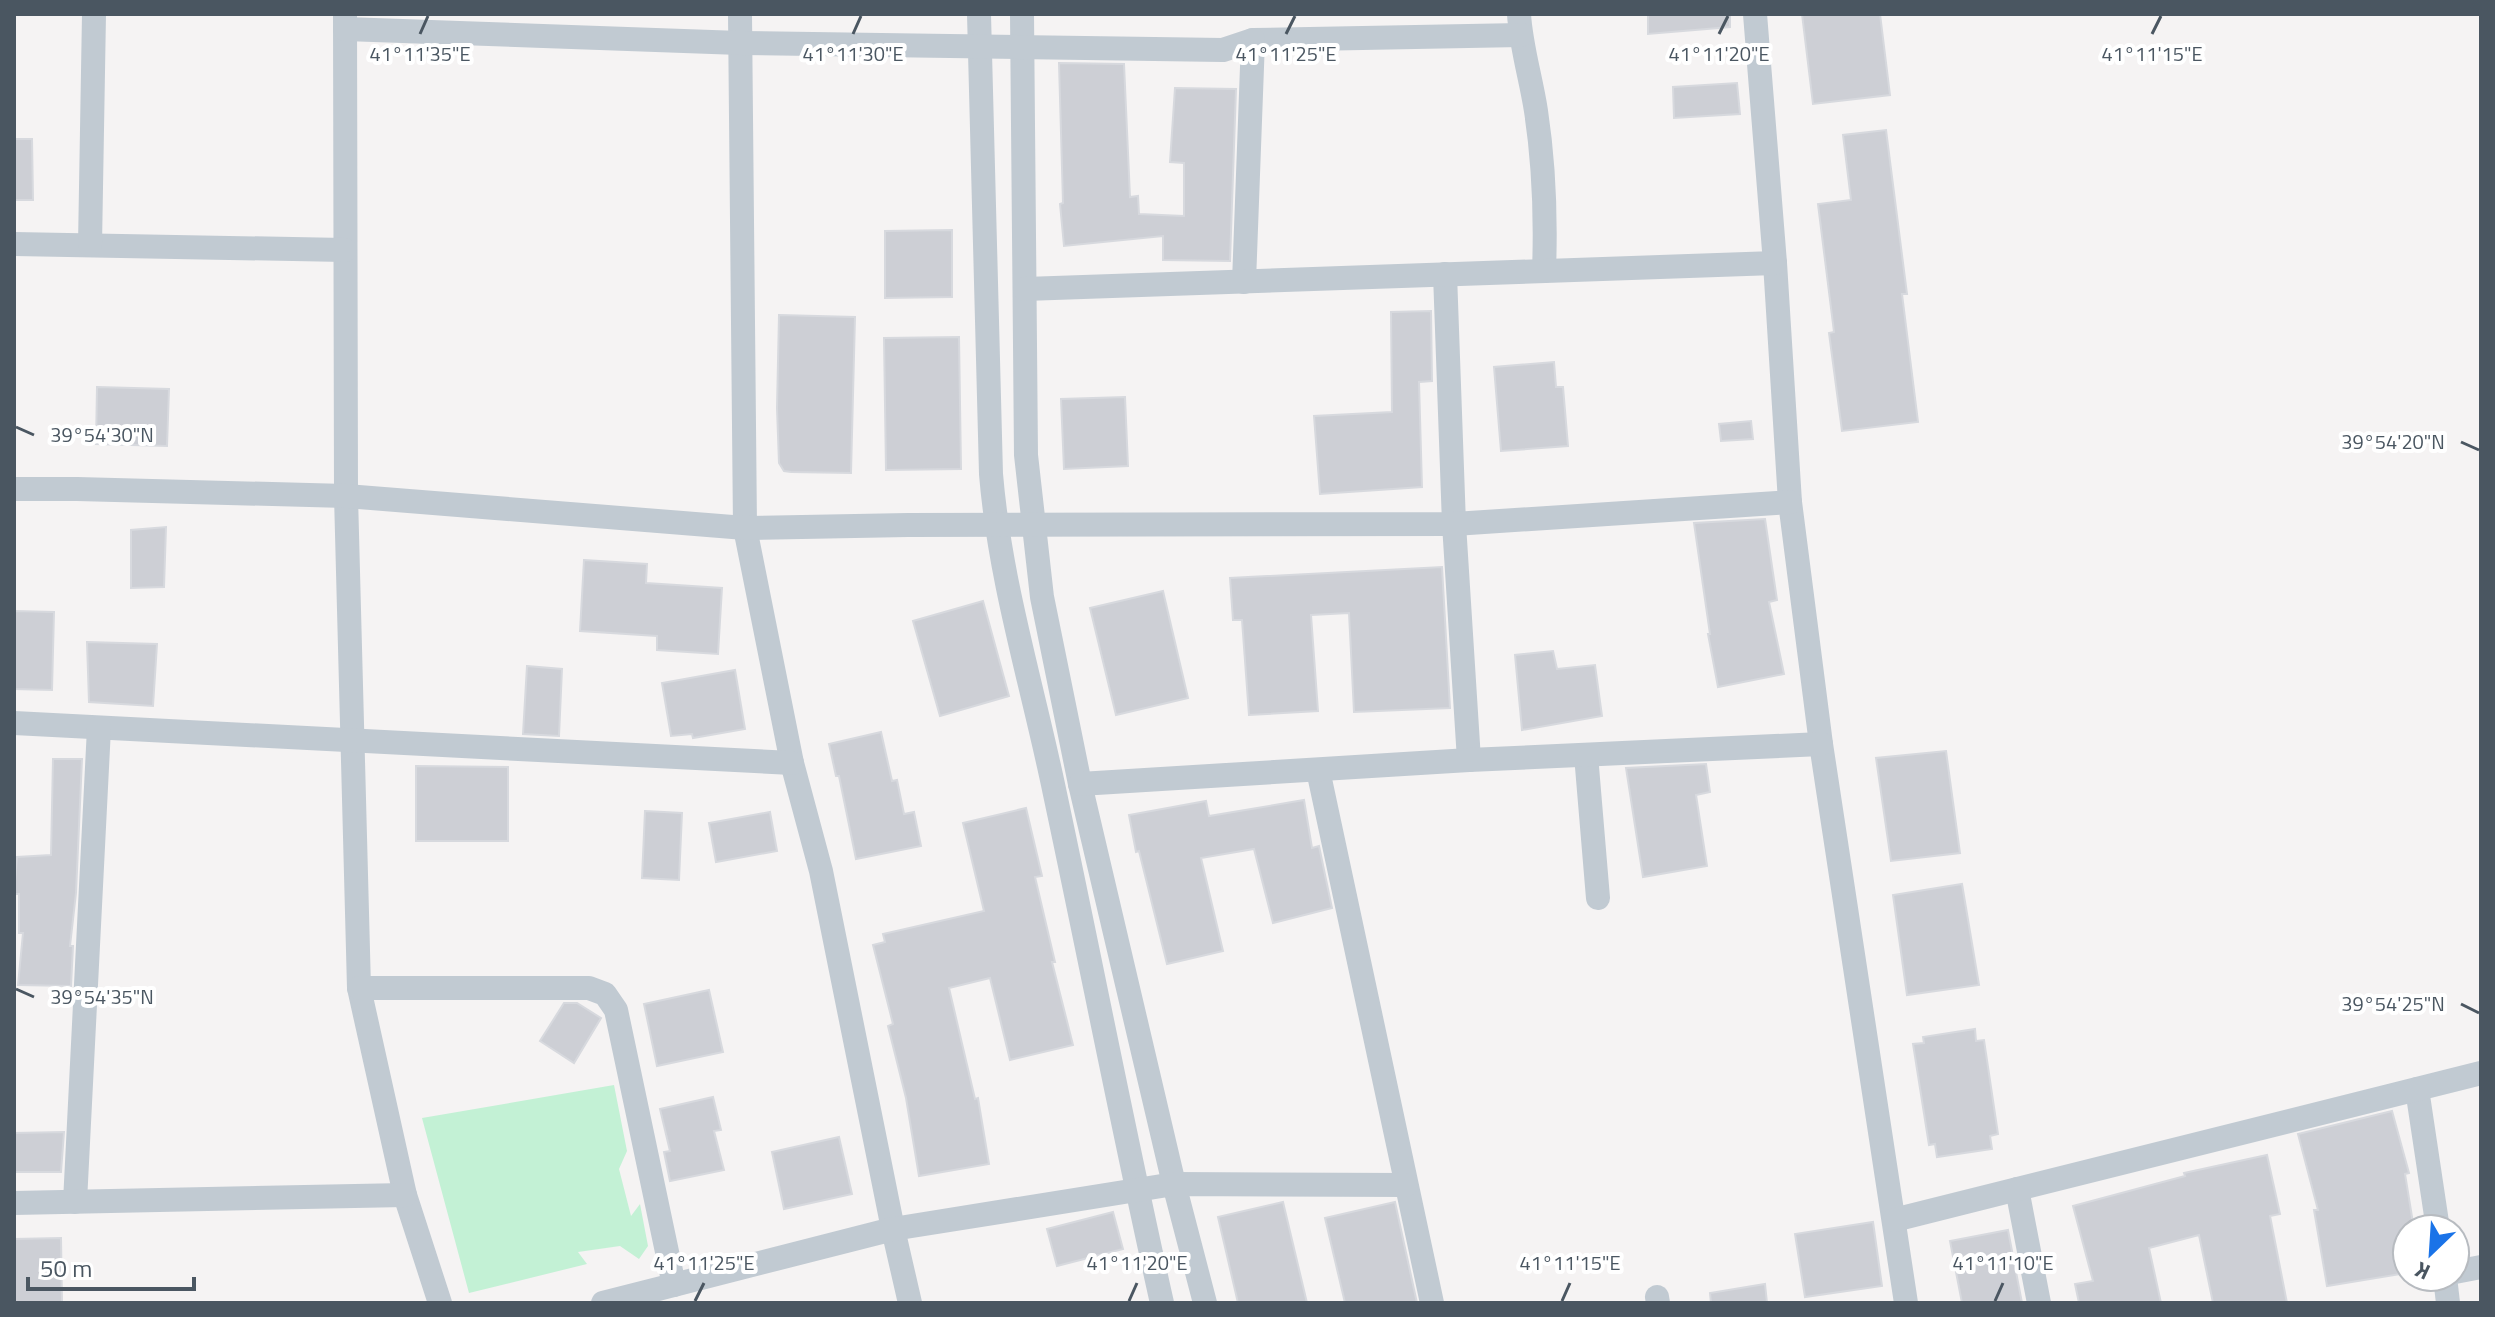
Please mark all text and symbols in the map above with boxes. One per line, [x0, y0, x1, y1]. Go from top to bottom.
text: 41°11'35"E [369, 38, 471, 69]
text: 41°11'30"E [802, 38, 904, 69]
text: 41°11'25"E [1235, 38, 1337, 69]
text: 41°11'20"E [1668, 38, 1770, 69]
text: 41°11'15"E [2101, 38, 2203, 69]
text: 39°54'30"N [50, 419, 154, 450]
text: 39°54'20"N [2341, 426, 2445, 457]
text: 39°54'35"N [50, 981, 154, 1012]
text: 39°54'25"N [2341, 988, 2445, 1019]
north arrow [2391, 1213, 2471, 1293]
scale bar [28, 1241, 194, 1291]
text: 41°11'25"E [653, 1247, 755, 1278]
text: 41°11'20"E [1086, 1247, 1188, 1278]
text: 41°11'15"E [1519, 1247, 1621, 1278]
text: 41°11'10"E [1952, 1247, 2054, 1278]
text: 50 m [40, 1250, 92, 1286]
text: K [2409, 1253, 2436, 1289]

